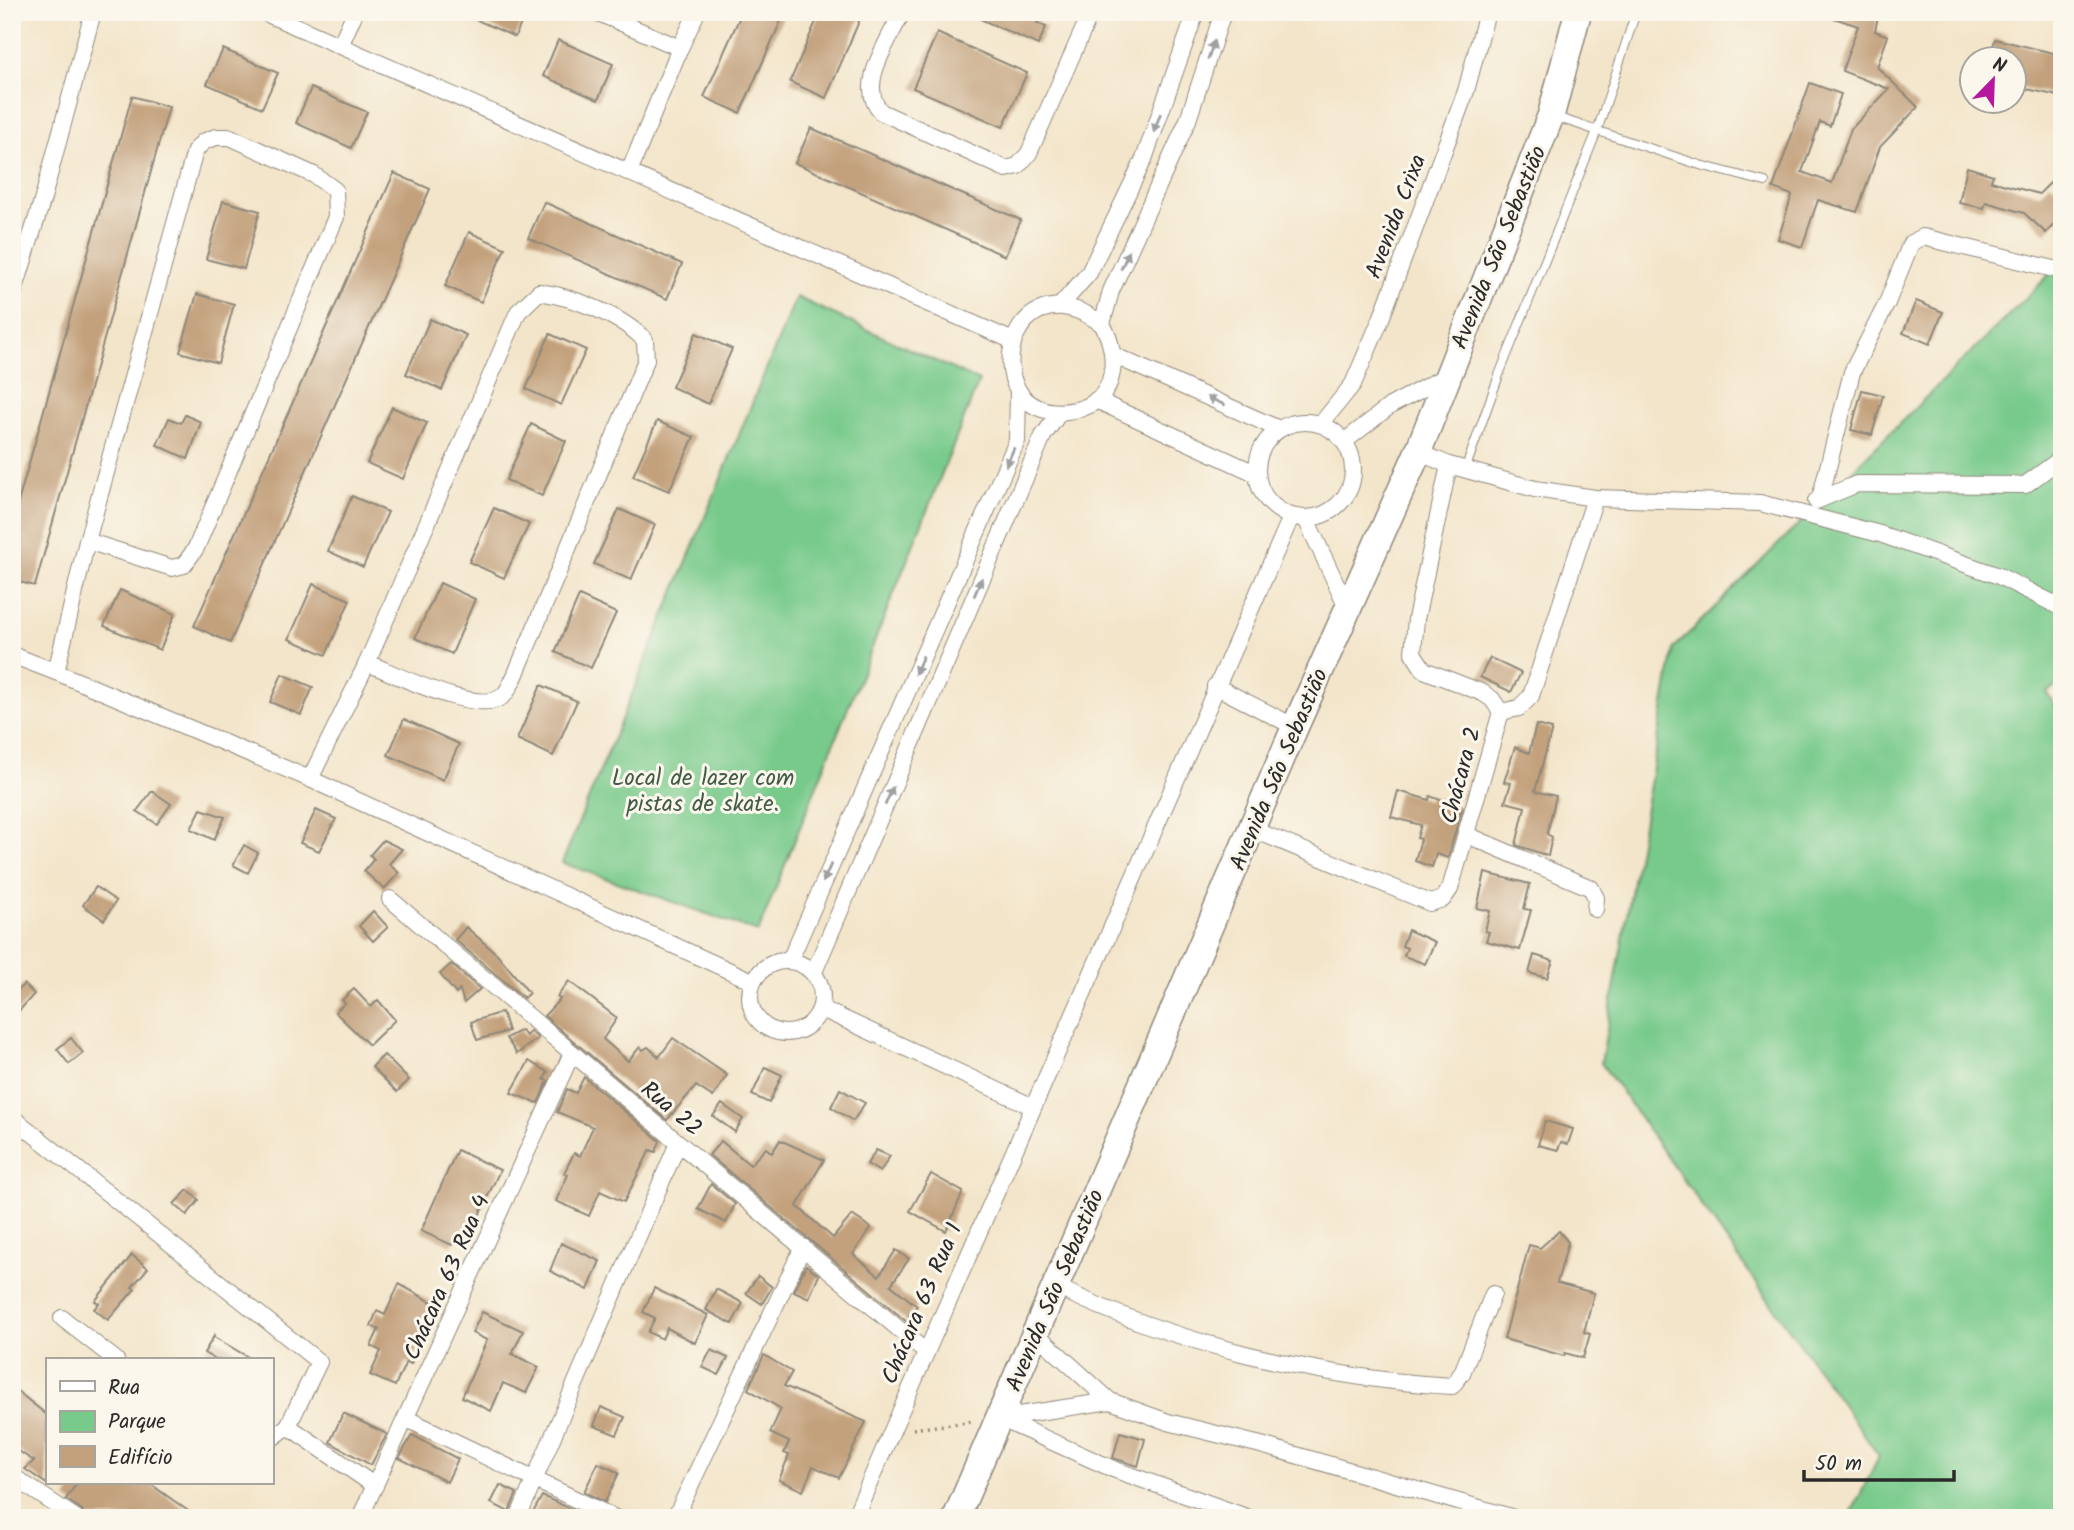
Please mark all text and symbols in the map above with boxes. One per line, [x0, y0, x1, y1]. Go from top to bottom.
one-way arrow [1206, 39, 1216, 60]
north arrow [1958, 46, 2028, 116]
text: N [1987, 50, 2010, 82]
one-way arrow [1152, 113, 1163, 134]
street label: Avenida São Sebastião [1443, 140, 1557, 355]
street label: Avenida Crixa [1357, 149, 1437, 284]
one-way arrow [1119, 250, 1131, 270]
one-way arrow [1206, 395, 1227, 406]
one-way arrow [1004, 446, 1015, 467]
one-way arrow [973, 576, 984, 597]
one-way arrow [913, 655, 925, 675]
street label: Avenida São Sebastião [1221, 663, 1339, 877]
street label: Chácara 2 [1432, 723, 1492, 828]
park label: Local de lazer com pistas de skate. [612, 761, 794, 823]
one-way arrow [883, 786, 895, 806]
one-way arrow [822, 863, 833, 884]
street label: Rua 22 [632, 1073, 710, 1146]
street label: Avenida São Sebastião [997, 1184, 1115, 1398]
street label: Chácara 63 Rua 4 [395, 1189, 500, 1366]
street label: Chácara 63 Rua 1 [873, 1217, 973, 1390]
legend [46, 1358, 273, 1484]
text: Rua [108, 1372, 140, 1405]
text: Parque [108, 1406, 166, 1439]
scale bar [1804, 1439, 1955, 1483]
text: Edifício [108, 1442, 173, 1475]
text: 50 m [1815, 1448, 1862, 1481]

